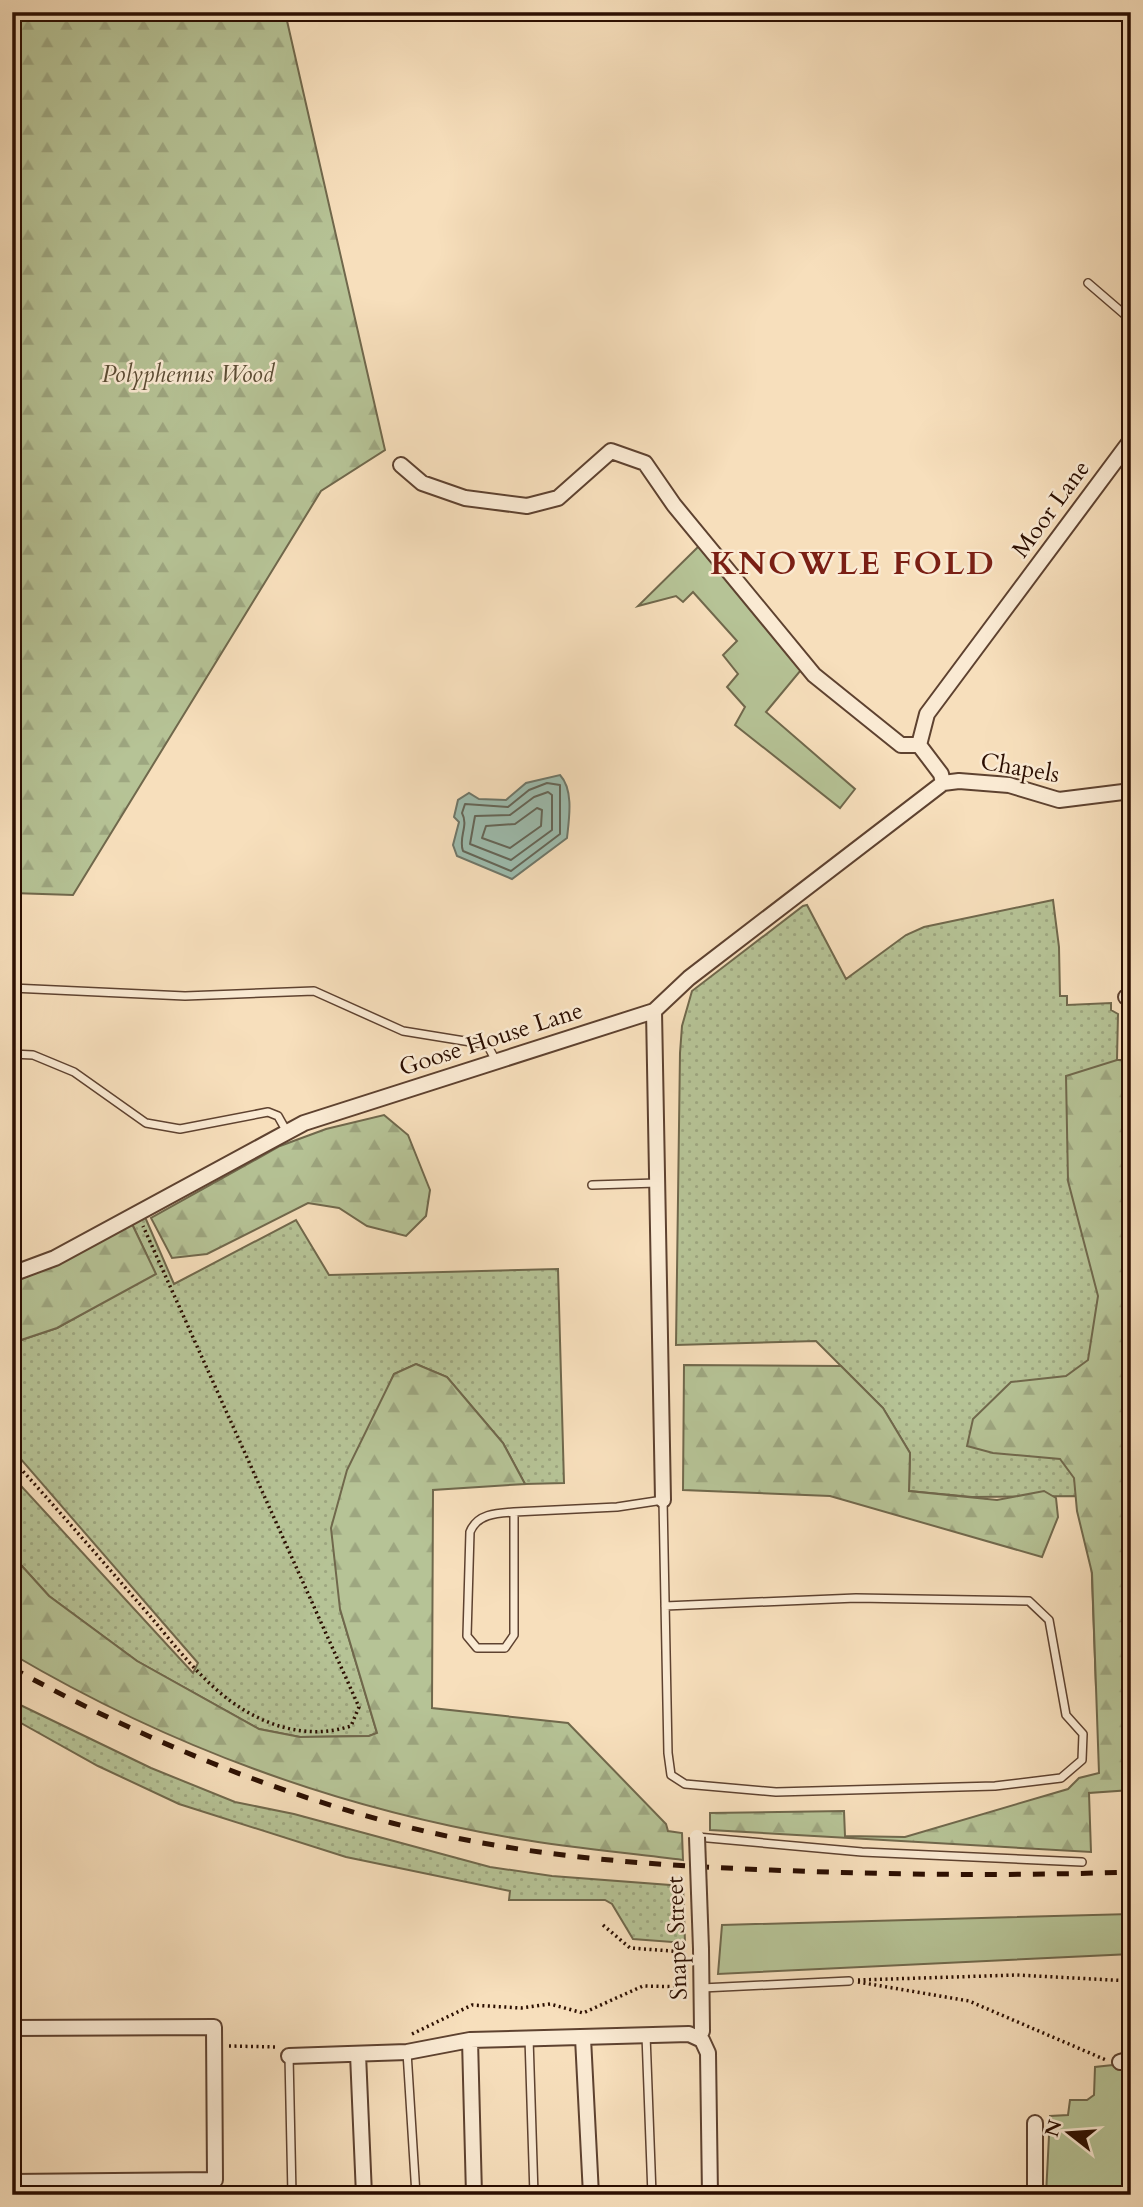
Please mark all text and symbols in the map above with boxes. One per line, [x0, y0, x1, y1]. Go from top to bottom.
park label: Polyphemus Wood [102, 358, 276, 391]
street label: Moor Lane [1004, 454, 1098, 564]
district label: KNOWLE FOLD [710, 542, 996, 586]
street label: Chapels [978, 745, 1062, 791]
street label: Goose House Lane [395, 994, 587, 1084]
street label: Snape Street [658, 1875, 696, 2000]
north arrow [1034, 2098, 1104, 2168]
text: N [1039, 2116, 1069, 2140]

